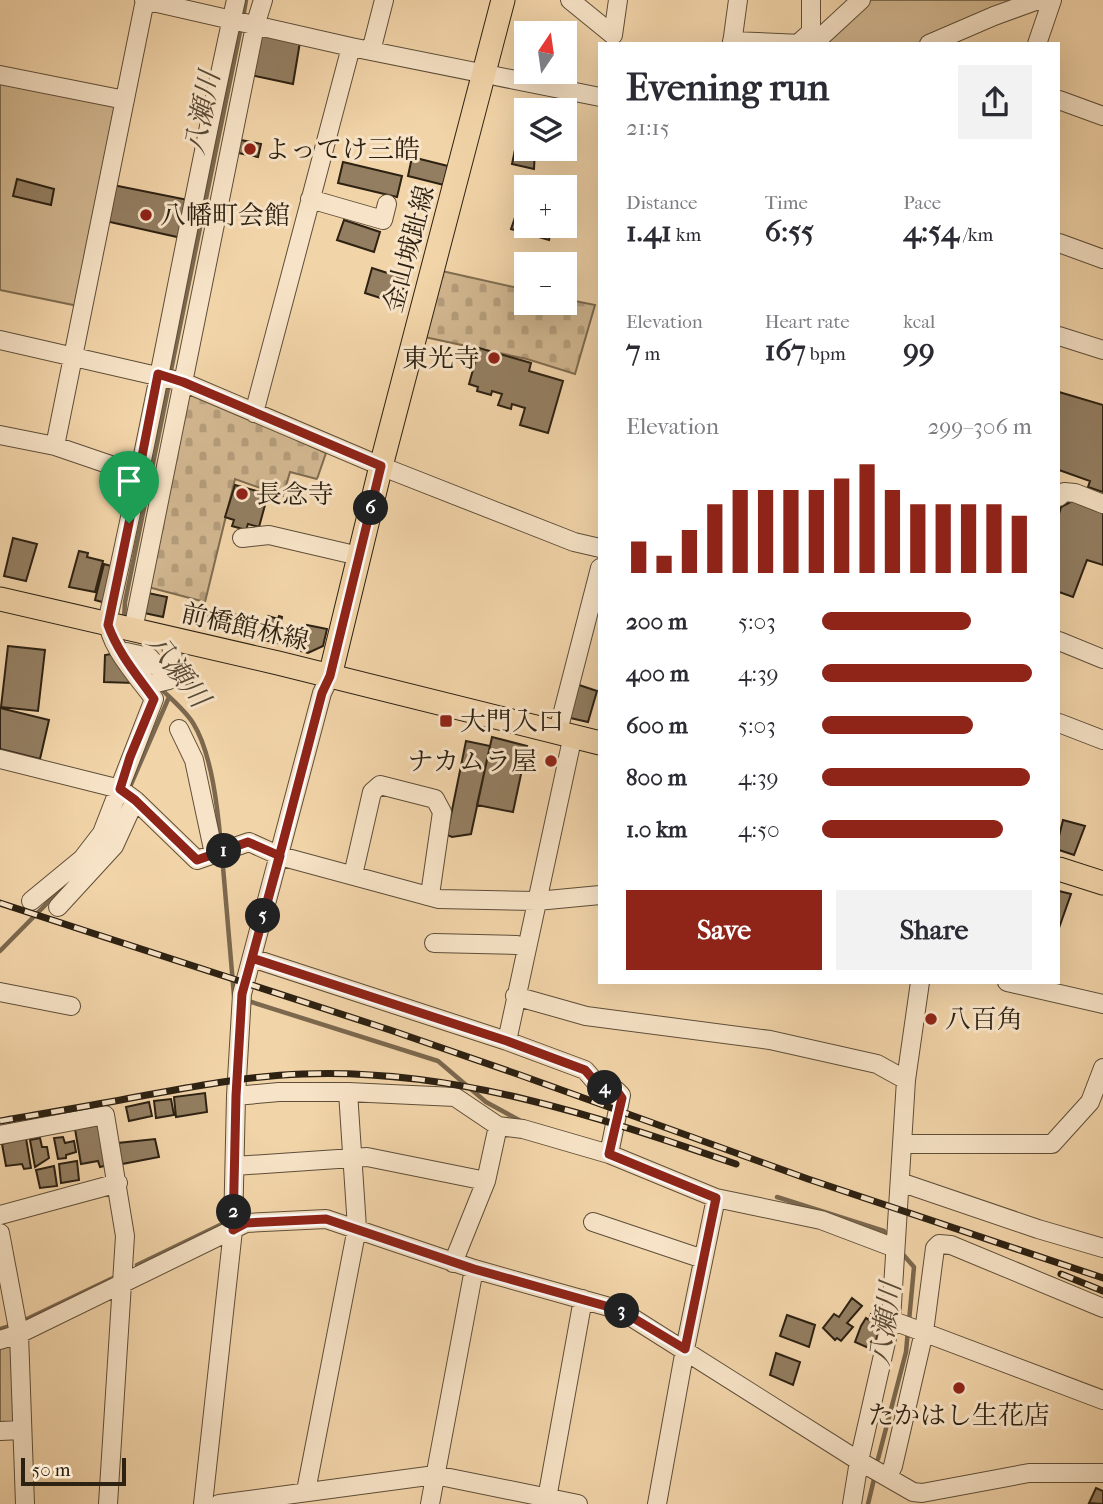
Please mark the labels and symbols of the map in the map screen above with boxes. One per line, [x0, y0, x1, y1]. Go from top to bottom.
north arrow [514, 21, 578, 84]
water label: 八瀬川 [178, 66, 227, 157]
place label: よってけ三皓 [264, 134, 420, 165]
marker: よってけ三皓 [242, 141, 258, 157]
street label: 金山城趾線 [377, 182, 441, 316]
place label: 八幡町会館 [160, 200, 290, 231]
marker: 八幡町会館 [138, 207, 154, 223]
place label: 東光寺 [402, 343, 480, 374]
marker: 東光寺 [486, 350, 502, 366]
pin [99, 451, 159, 523]
place label: 長念寺 [256, 479, 334, 510]
marker: 長念寺 [234, 486, 250, 502]
pin: 6 [354, 490, 388, 526]
street label: 前橋館林線 [178, 597, 312, 657]
water label: 八瀬川 [140, 627, 218, 716]
place label: 大門入口 [460, 706, 564, 737]
marker: 大門入口 [438, 713, 454, 729]
place label: ナカムラ屋 [408, 746, 537, 777]
marker: ナカムラ屋 [543, 753, 559, 769]
pin: 1 [206, 834, 242, 868]
pin: 5 [246, 898, 280, 934]
place label: 八百角 [945, 1004, 1023, 1035]
marker: 八百角 [923, 1011, 939, 1027]
pin: 4 [588, 1070, 622, 1106]
pin: 2 [216, 1194, 252, 1230]
water label: 八瀬川 [863, 1277, 908, 1368]
pin: 3 [604, 1294, 640, 1328]
marker: たかはし生花店 [951, 1380, 967, 1396]
place label: たかはし生花店 [868, 1400, 1050, 1431]
scale bar [21, 1455, 126, 1487]

